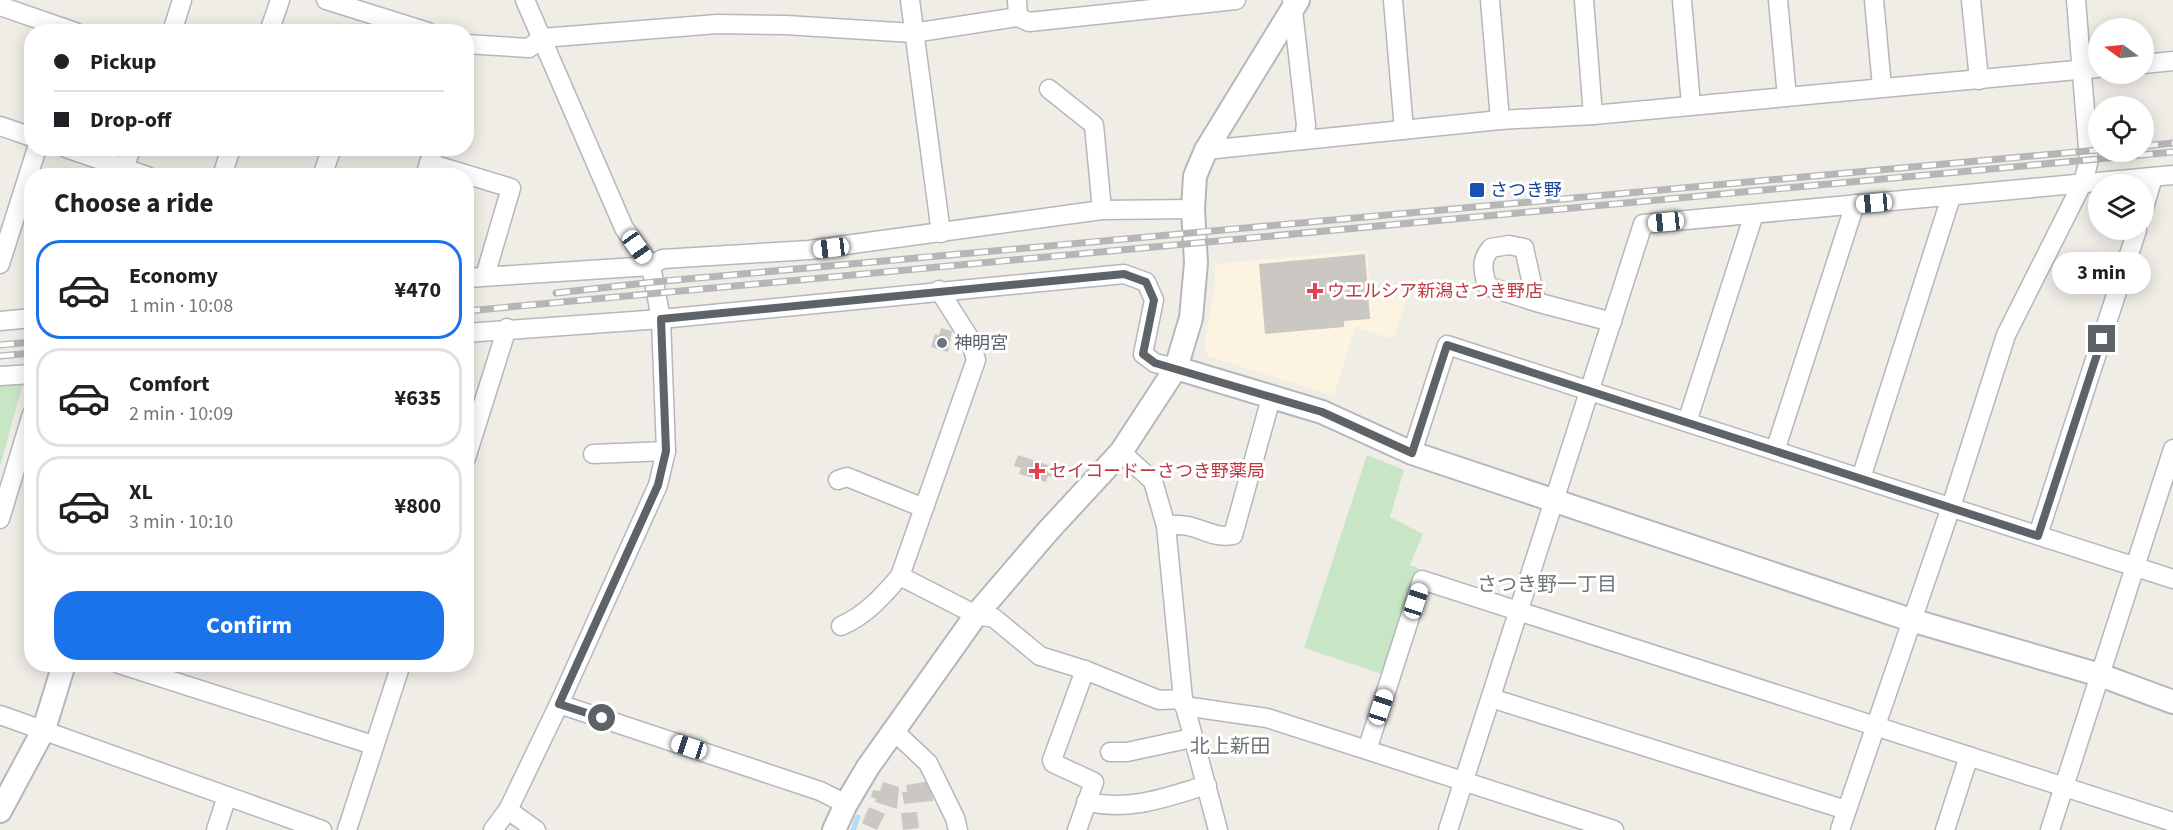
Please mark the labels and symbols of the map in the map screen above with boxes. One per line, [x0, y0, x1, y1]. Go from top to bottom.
north arrow [2088, 18, 2154, 84]
place label: さつき野 [1490, 178, 1562, 203]
marker: さつき野 [1468, 181, 1486, 199]
car [1855, 192, 1893, 214]
car [1647, 211, 1685, 233]
car [619, 227, 655, 267]
car [812, 237, 850, 259]
callout: 3 min [2052, 252, 2152, 294]
place label: ウエルシア新潟さつき野店 [1327, 279, 1543, 304]
marker: ウエルシア新潟さつき野店 [1308, 284, 1322, 298]
route end [2088, 325, 2115, 352]
place label: 神明宮 [954, 331, 1008, 356]
marker: 神明宮 [935, 336, 949, 350]
place label: セイコードーさつき野薬局 [1049, 459, 1265, 484]
marker: セイコードーさつき野薬局 [1030, 464, 1044, 478]
district label: さつき野一丁目 [1477, 571, 1617, 599]
car [1402, 581, 1430, 621]
car [1367, 687, 1395, 727]
route start [588, 704, 615, 731]
car [669, 733, 709, 761]
district label: 北上新田 [1190, 733, 1270, 761]

